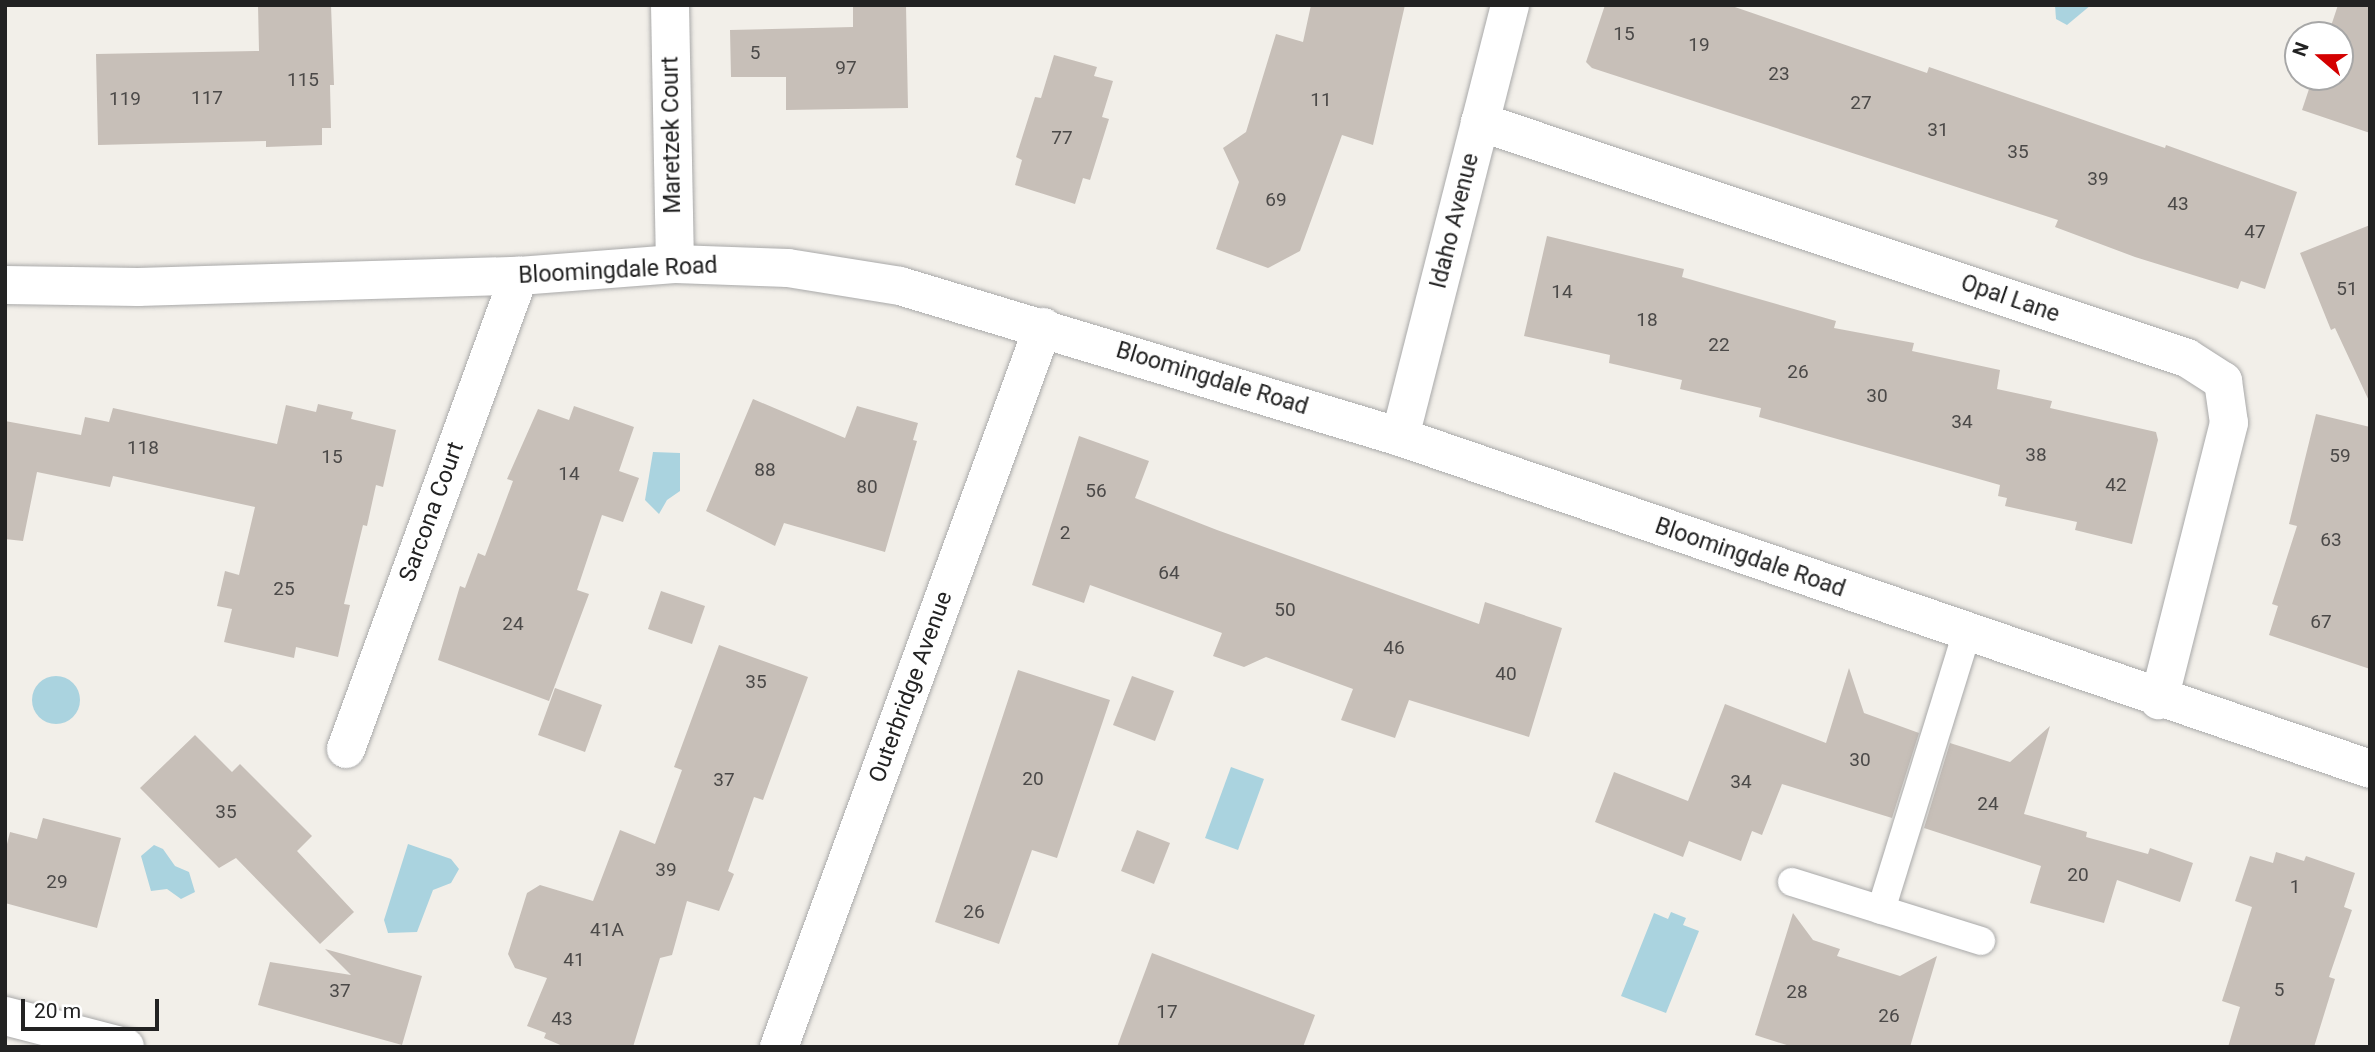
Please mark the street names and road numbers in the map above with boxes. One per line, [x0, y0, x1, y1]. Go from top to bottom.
street label: Maretzek Court [657, 56, 687, 214]
street label: Idaho Avenue [1425, 150, 1485, 292]
street label: Bloomingdale Road [518, 252, 718, 290]
street label: Opal Lane [1957, 269, 2063, 329]
street label: Bloomingdale Road [1113, 337, 1311, 421]
street label: Sarcona Court [394, 438, 470, 586]
street label: Bloomingdale Road [1651, 513, 1849, 603]
street label: Outerbridge Avenue [864, 588, 958, 786]

